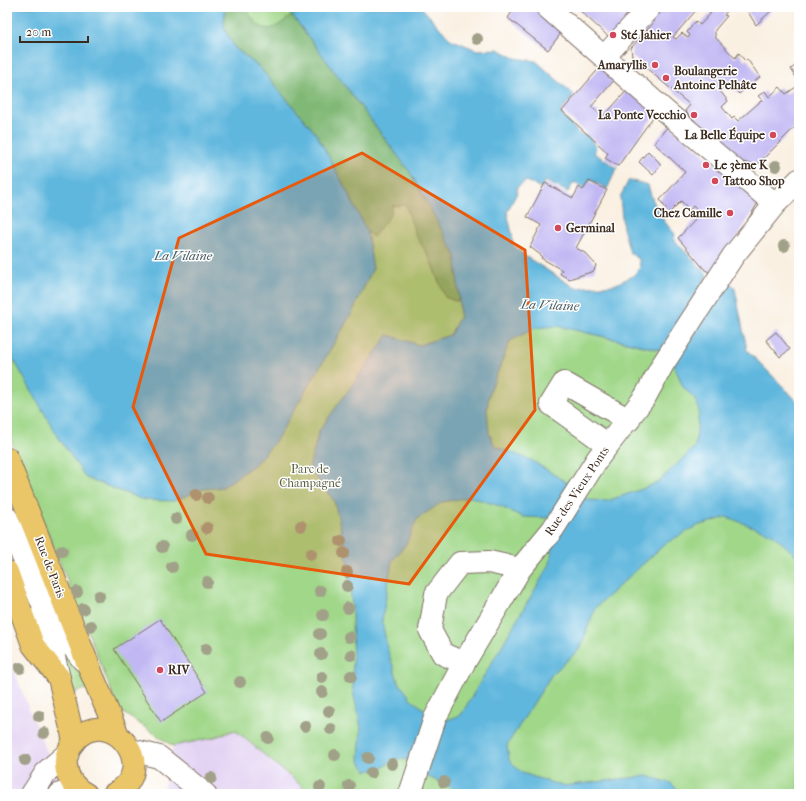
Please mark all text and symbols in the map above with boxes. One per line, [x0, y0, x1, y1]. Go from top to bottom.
scale bar [20, 18, 88, 44]
text: 20 m [26, 25, 51, 39]
place label: Sté Jahier [621, 28, 672, 43]
marker: Sté Jahier [608, 30, 618, 40]
place label: Amaryllis [597, 58, 648, 73]
marker: Amaryllis [650, 60, 660, 70]
place label: Boulangerie Antoine Pelhâte [673, 64, 757, 92]
marker: Boulangerie Antoine Pelhâte [661, 73, 671, 83]
place label: La Ponte Vecchio [598, 108, 686, 122]
marker: La Ponte Vecchio [689, 110, 699, 120]
place label: La Belle Équipe [685, 127, 765, 143]
marker: La Belle Équipe [768, 130, 778, 140]
place label: Le 3ème K [714, 158, 769, 173]
marker: Le 3ème K [701, 160, 711, 170]
place label: Tattoo Shop [722, 174, 785, 189]
marker: Tattoo Shop [710, 176, 720, 186]
place label: Chez Camille [654, 206, 722, 220]
marker: Chez Camille [725, 208, 735, 218]
place label: Germinal [566, 221, 616, 235]
marker: Germinal [553, 223, 563, 233]
water label: La Vilaine [153, 248, 213, 263]
water label: La Vilaine [520, 296, 580, 314]
street label: Rue des Vieux Ponts [542, 443, 612, 538]
park label: Parc de Champagné [279, 462, 341, 490]
street label: Rue de Paris [32, 534, 68, 600]
place label: RIV [168, 663, 190, 677]
marker: RIV [155, 665, 165, 675]

